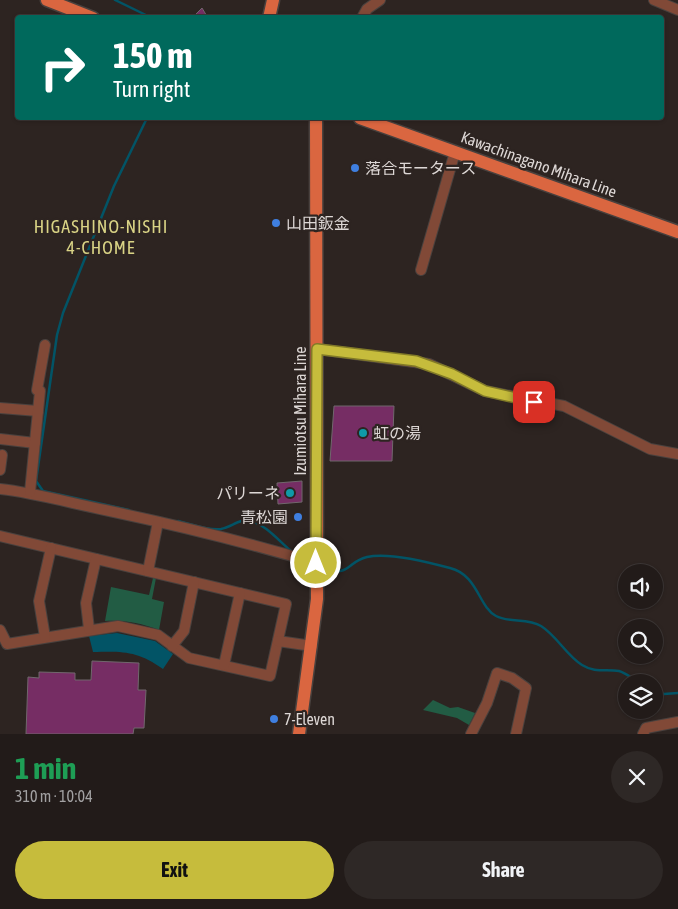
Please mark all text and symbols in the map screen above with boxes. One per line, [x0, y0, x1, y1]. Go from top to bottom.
icon: right [30, 35, 95, 100]
text: 150 m [113, 35, 192, 75]
text: Turn right [113, 76, 190, 102]
street label: Kawachinagano Mihara Line [458, 127, 619, 202]
place label: 落合モータース [365, 159, 476, 177]
marker: 落合モータース [349, 162, 361, 174]
place label: 山田鈑金 [286, 214, 350, 232]
district label: HIGASHINO-NISHI 4-CHOME [34, 216, 168, 258]
marker: 山田鈑金 [270, 217, 282, 229]
street label: Izumiotsu Mihara Line [291, 347, 309, 476]
pin [513, 381, 555, 423]
icon: arrive [520, 388, 548, 416]
place label: 虹の湯 [373, 424, 421, 442]
marker: 虹の湯 [357, 427, 369, 439]
place label: パリーネ [216, 484, 280, 502]
marker: パリーネ [284, 487, 296, 499]
place label: 青松園 [240, 508, 288, 526]
marker: 青松園 [292, 511, 304, 523]
position arrow [289, 536, 341, 588]
map controls [618, 564, 663, 719]
button: sound [618, 564, 663, 609]
button: search [618, 619, 663, 664]
button: layers [618, 674, 663, 719]
place label: 7-Eleven [284, 710, 335, 728]
marker: 7-Eleven [268, 713, 280, 725]
text: 1 min [15, 751, 76, 785]
button: close [611, 751, 663, 803]
text: 310 m · 10:04 [15, 787, 93, 805]
button: Exit [15, 841, 334, 899]
button: Share [344, 841, 663, 899]

